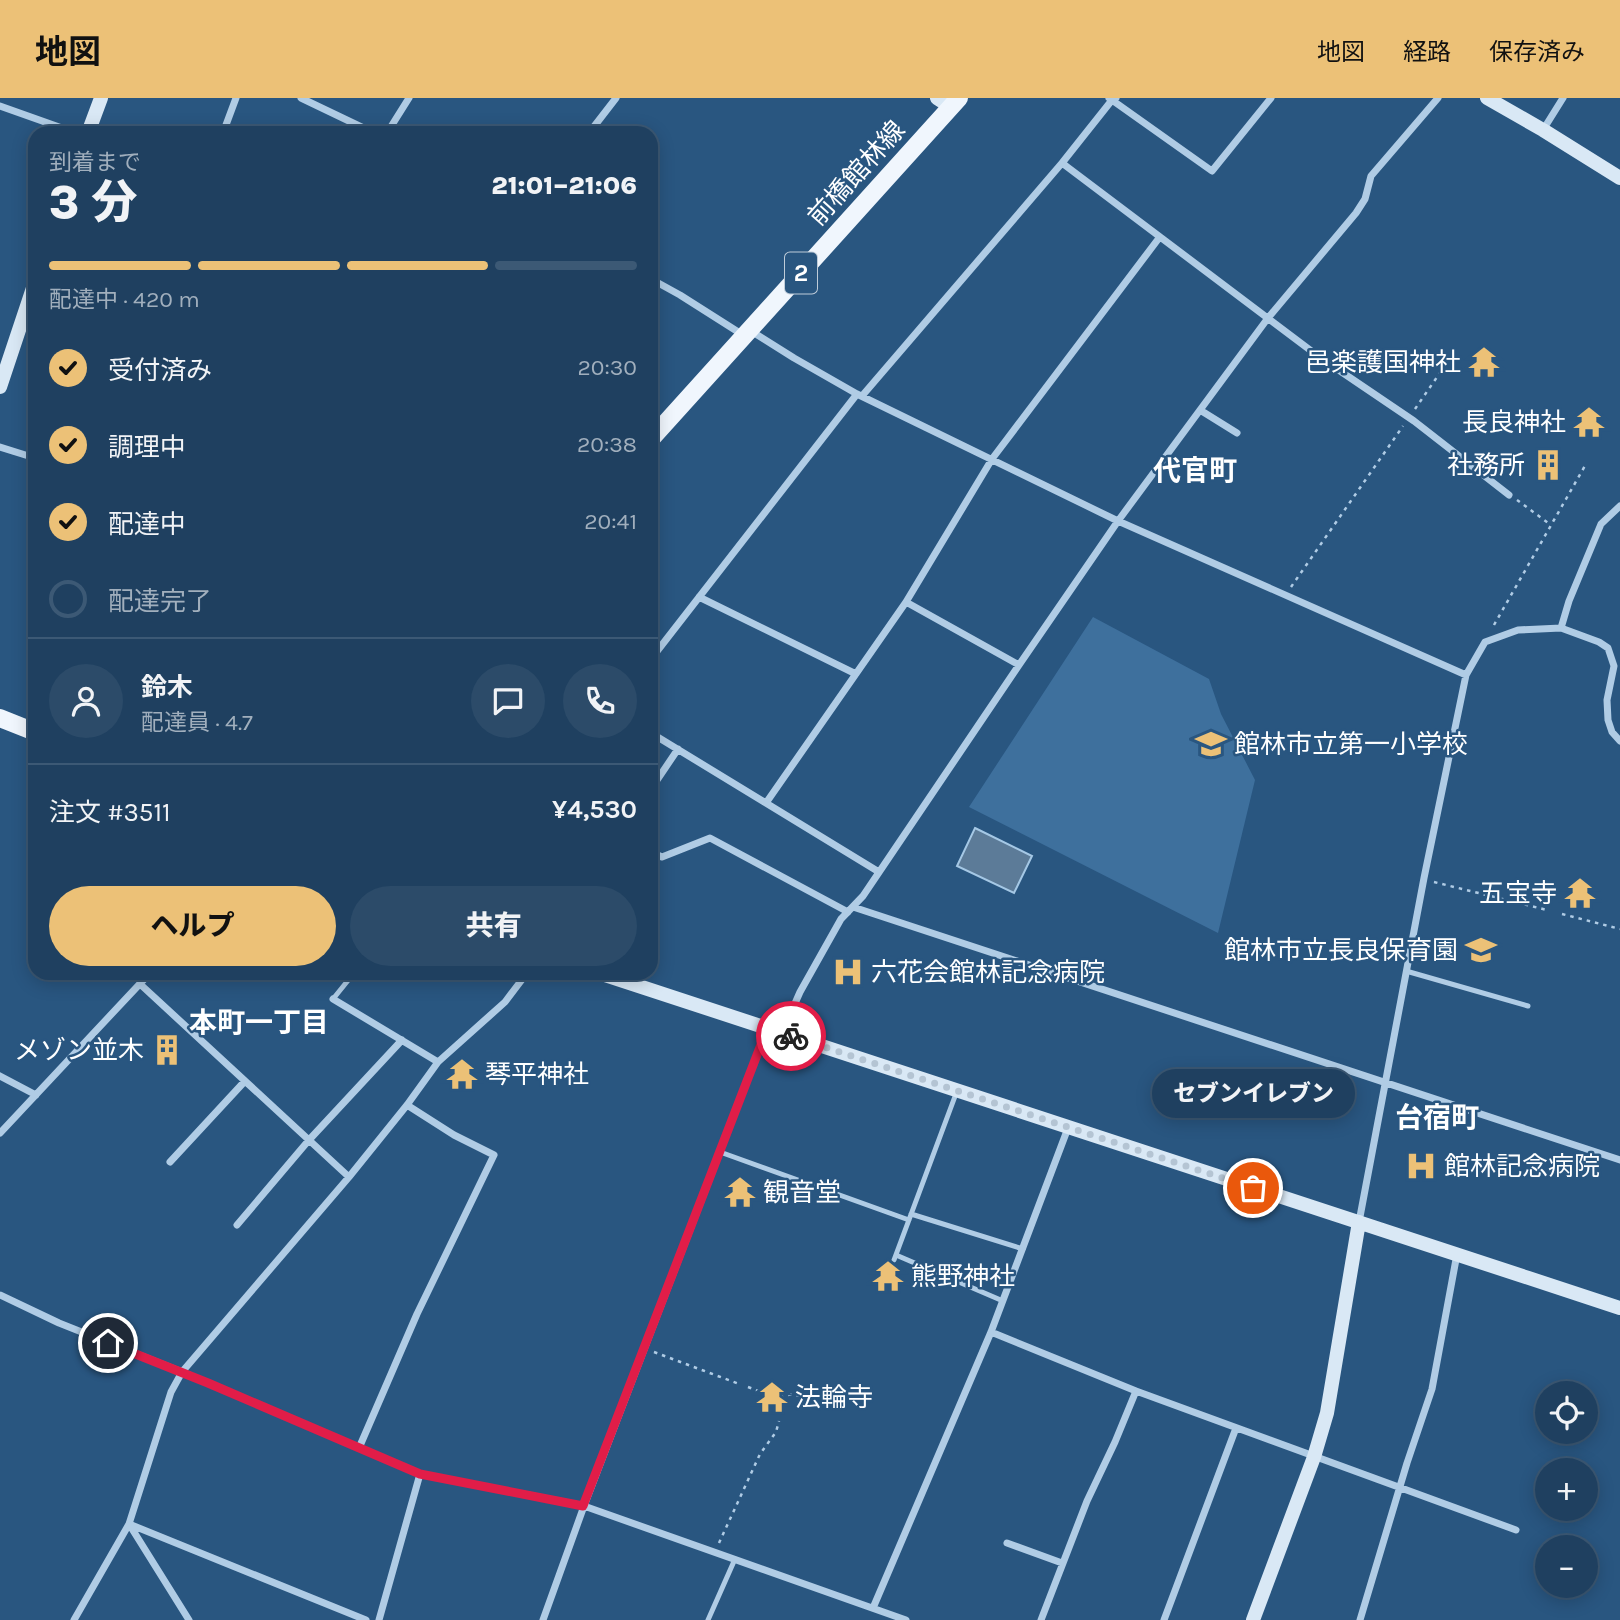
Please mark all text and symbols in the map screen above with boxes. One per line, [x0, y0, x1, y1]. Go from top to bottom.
text: 地図 [35, 33, 101, 71]
text: 地図 [1317, 38, 1365, 66]
text: 経路 [1403, 38, 1451, 66]
text: 保存済み [1489, 38, 1585, 66]
street label: 前橋館林線 [801, 115, 911, 232]
text: 到着まで [49, 149, 141, 176]
text: 21:01–21:06 [491, 170, 637, 201]
text: 3 分 [49, 176, 138, 230]
road number: 2 [785, 252, 817, 294]
text: 配達中 · 420 m [49, 286, 200, 313]
temple icon: 邑楽護国神社 [1467, 345, 1501, 379]
place label: 邑楽護国神社 [1305, 347, 1461, 378]
icon: check [49, 349, 87, 387]
text: 20:30 [577, 354, 637, 381]
text: 受付済み [108, 355, 212, 386]
temple icon: 長良神社 [1572, 405, 1606, 439]
place label: 長良神社 [1462, 407, 1566, 438]
icon: check [49, 426, 87, 464]
text: 20:38 [577, 431, 637, 458]
text: 調理中 [108, 432, 186, 463]
building icon: 社務所 [1531, 448, 1565, 482]
place label: 社務所 [1447, 450, 1525, 481]
district label: 代官町 [1153, 454, 1237, 487]
icon: check [49, 503, 87, 541]
text: 20:41 [584, 508, 637, 535]
text: 配達中 [108, 509, 186, 540]
text: 配達完了 [108, 586, 212, 617]
button: person [49, 664, 123, 738]
button: chat [471, 664, 545, 738]
button: phone [563, 664, 637, 738]
text: 鈴木 [141, 672, 193, 703]
text: 配達員 · 4.7 [141, 709, 253, 736]
school or university icon: 館林市立第一小学校 [1194, 727, 1228, 761]
place label: 館林市立第一小学校 [1234, 729, 1468, 760]
text: ¥4,530 [552, 794, 637, 825]
text: 注文 #3511 [49, 797, 171, 828]
temple icon: 五宝寺 [1563, 876, 1597, 910]
place label: 五宝寺 [1479, 878, 1557, 909]
button: ヘルプ [49, 886, 336, 966]
button: 共有 [350, 886, 637, 966]
school or university icon: 館林市立長良保育園 [1464, 933, 1498, 967]
place label: 館林市立長良保育園 [1224, 935, 1458, 966]
hospital icon: 六花会館林記念病院 [831, 955, 865, 989]
place label: 六花会館林記念病院 [871, 957, 1105, 988]
courier [756, 1001, 826, 1071]
district label: 本町一丁目 [189, 1006, 329, 1039]
icon: bike [772, 1017, 810, 1055]
building icon: メゾン並木 [150, 1033, 184, 1067]
place label: メゾン並木 [14, 1035, 144, 1066]
temple icon: 琴平神社 [445, 1057, 479, 1091]
place label: 琴平神社 [485, 1059, 589, 1090]
callout: セブンイレブン [1152, 1069, 1354, 1118]
text: セブンイレブン [1173, 1080, 1334, 1107]
district label: 台宿町 [1395, 1101, 1479, 1134]
hospital icon: 館林記念病院 [1404, 1149, 1438, 1183]
place label: 館林記念病院 [1444, 1151, 1600, 1182]
pin [1223, 1158, 1283, 1218]
icon: bag [1234, 1169, 1272, 1207]
temple icon: 観音堂 [723, 1175, 757, 1209]
place label: 観音堂 [763, 1177, 841, 1208]
temple icon: 熊野神社 [871, 1259, 905, 1293]
place label: 熊野神社 [911, 1261, 1015, 1292]
pin [78, 1313, 138, 1373]
icon: home [89, 1324, 127, 1362]
temple icon: 法輪寺 [755, 1380, 789, 1414]
map controls [1535, 1381, 1598, 1598]
button: locate [1535, 1381, 1598, 1444]
place label: 法輪寺 [795, 1382, 873, 1413]
button: + [1535, 1458, 1598, 1521]
button: − [1535, 1535, 1598, 1598]

